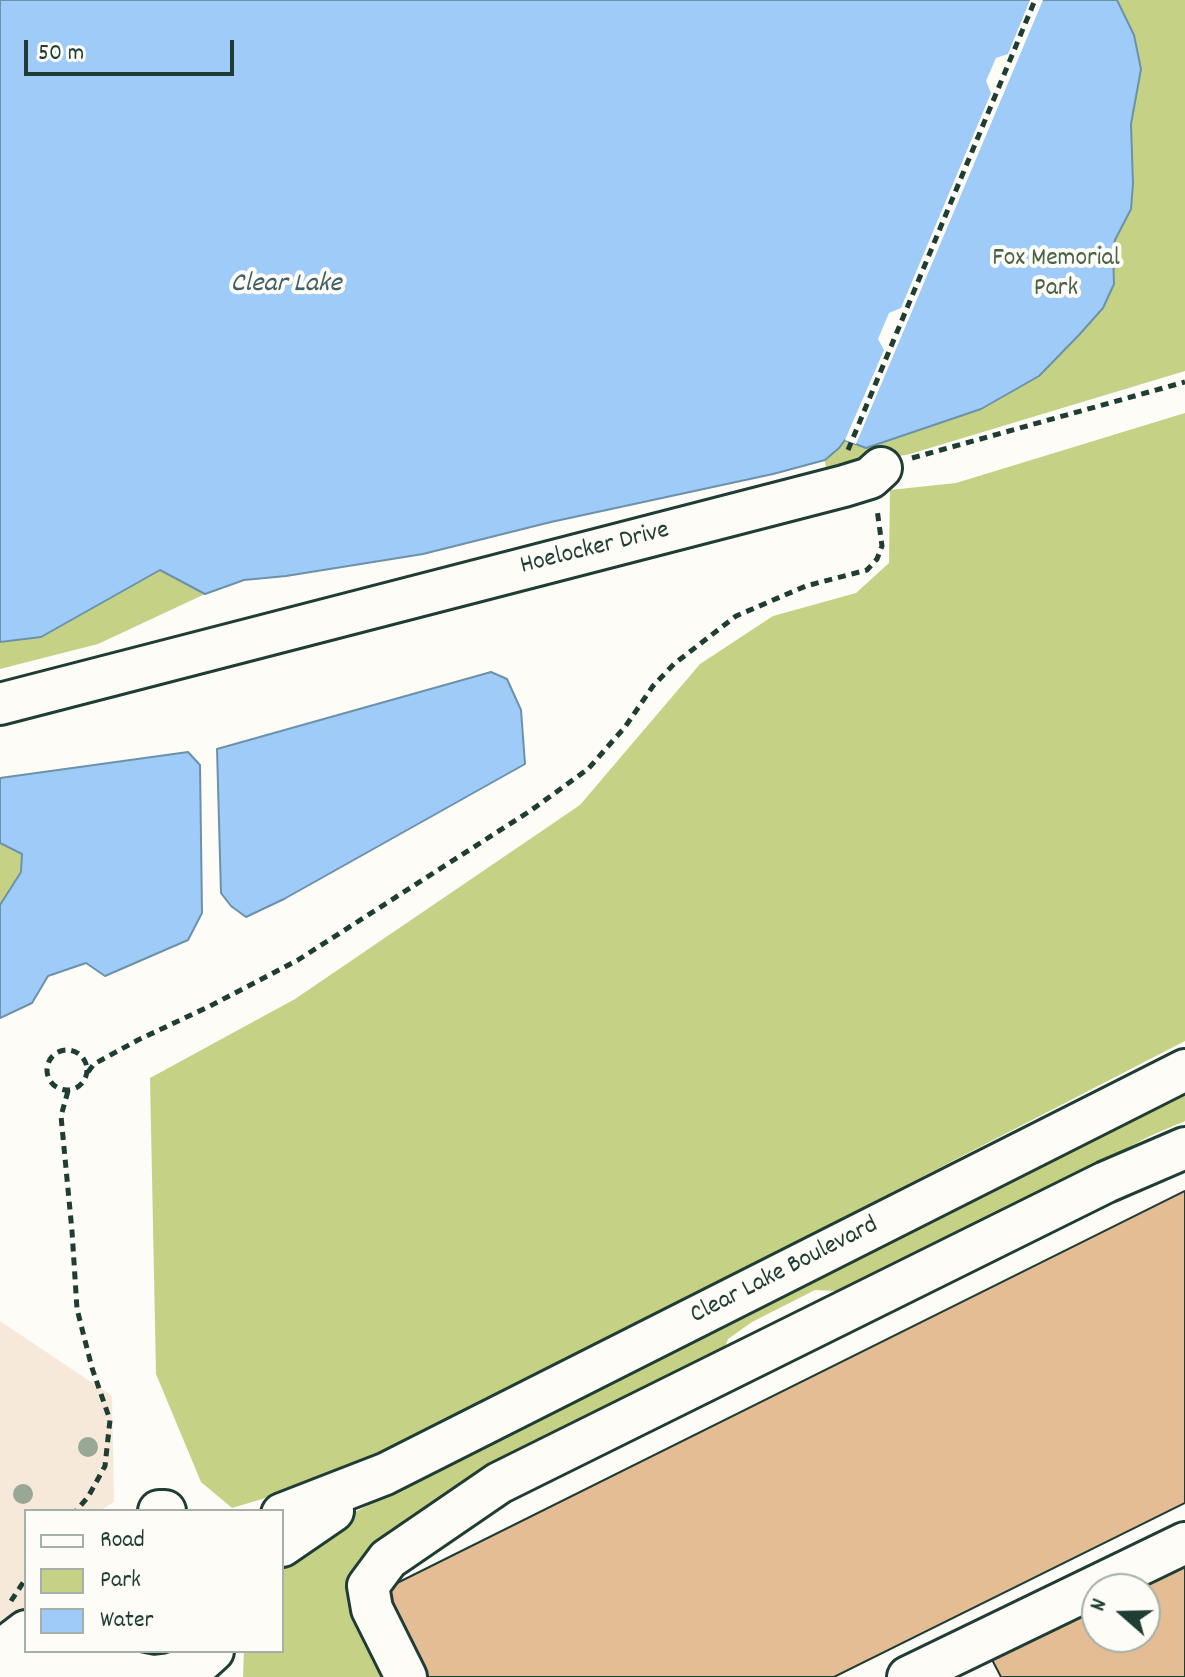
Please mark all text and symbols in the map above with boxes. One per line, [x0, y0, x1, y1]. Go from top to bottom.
scale bar [28, 24, 238, 74]
text: 50 m [38, 37, 84, 71]
park label: Fox Memorial Park [992, 244, 1120, 306]
water label: Clear Lake [230, 269, 342, 303]
street label: Hoelocker Drive [517, 516, 673, 584]
street label: Clear Lake Boulevard [686, 1211, 884, 1333]
legend [24, 1509, 284, 1653]
text: Road [100, 1524, 145, 1558]
text: Park [100, 1564, 141, 1598]
north arrow [1081, 1573, 1161, 1653]
text: N [1083, 1595, 1116, 1616]
text: Water [100, 1604, 153, 1638]

